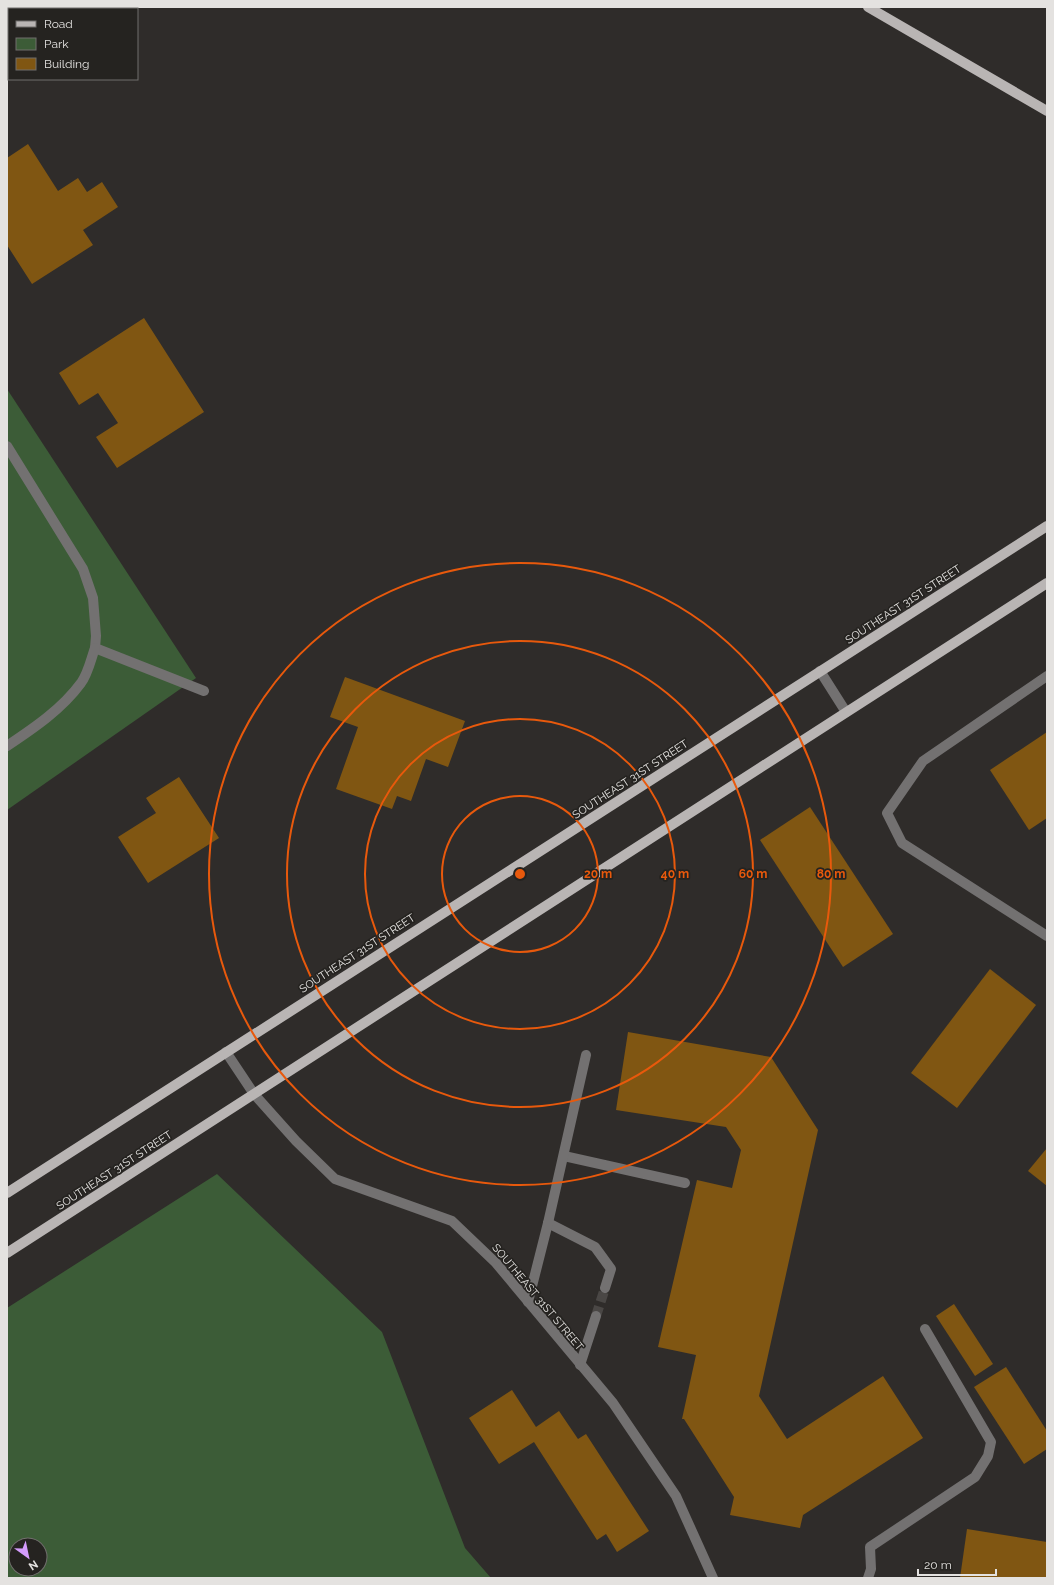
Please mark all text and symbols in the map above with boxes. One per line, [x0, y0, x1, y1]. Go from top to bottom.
legend [8, 8, 138, 80]
text: Road [44, 17, 73, 31]
text: Park [44, 37, 69, 51]
text: Building [44, 57, 90, 71]
street label: SOUTHEAST 31ST STREET [843, 562, 964, 647]
street label: SOUTHEAST 31ST STREET [570, 737, 691, 822]
centre of rings [513, 867, 527, 881]
text: 20 m [584, 867, 612, 881]
text: 40 m [661, 867, 689, 881]
text: 60 m [739, 867, 767, 881]
text: 80 m [817, 867, 845, 881]
street label: SOUTHEAST 31ST STREET [297, 911, 418, 996]
street label: SOUTHEAST 31ST STREET [54, 1128, 175, 1213]
street label: SOUTHEAST 31ST STREET [489, 1241, 586, 1353]
north arrow [8, 1537, 48, 1577]
scale bar [918, 1551, 996, 1577]
text: N [26, 1557, 40, 1573]
text: 20 m [924, 1558, 952, 1572]

